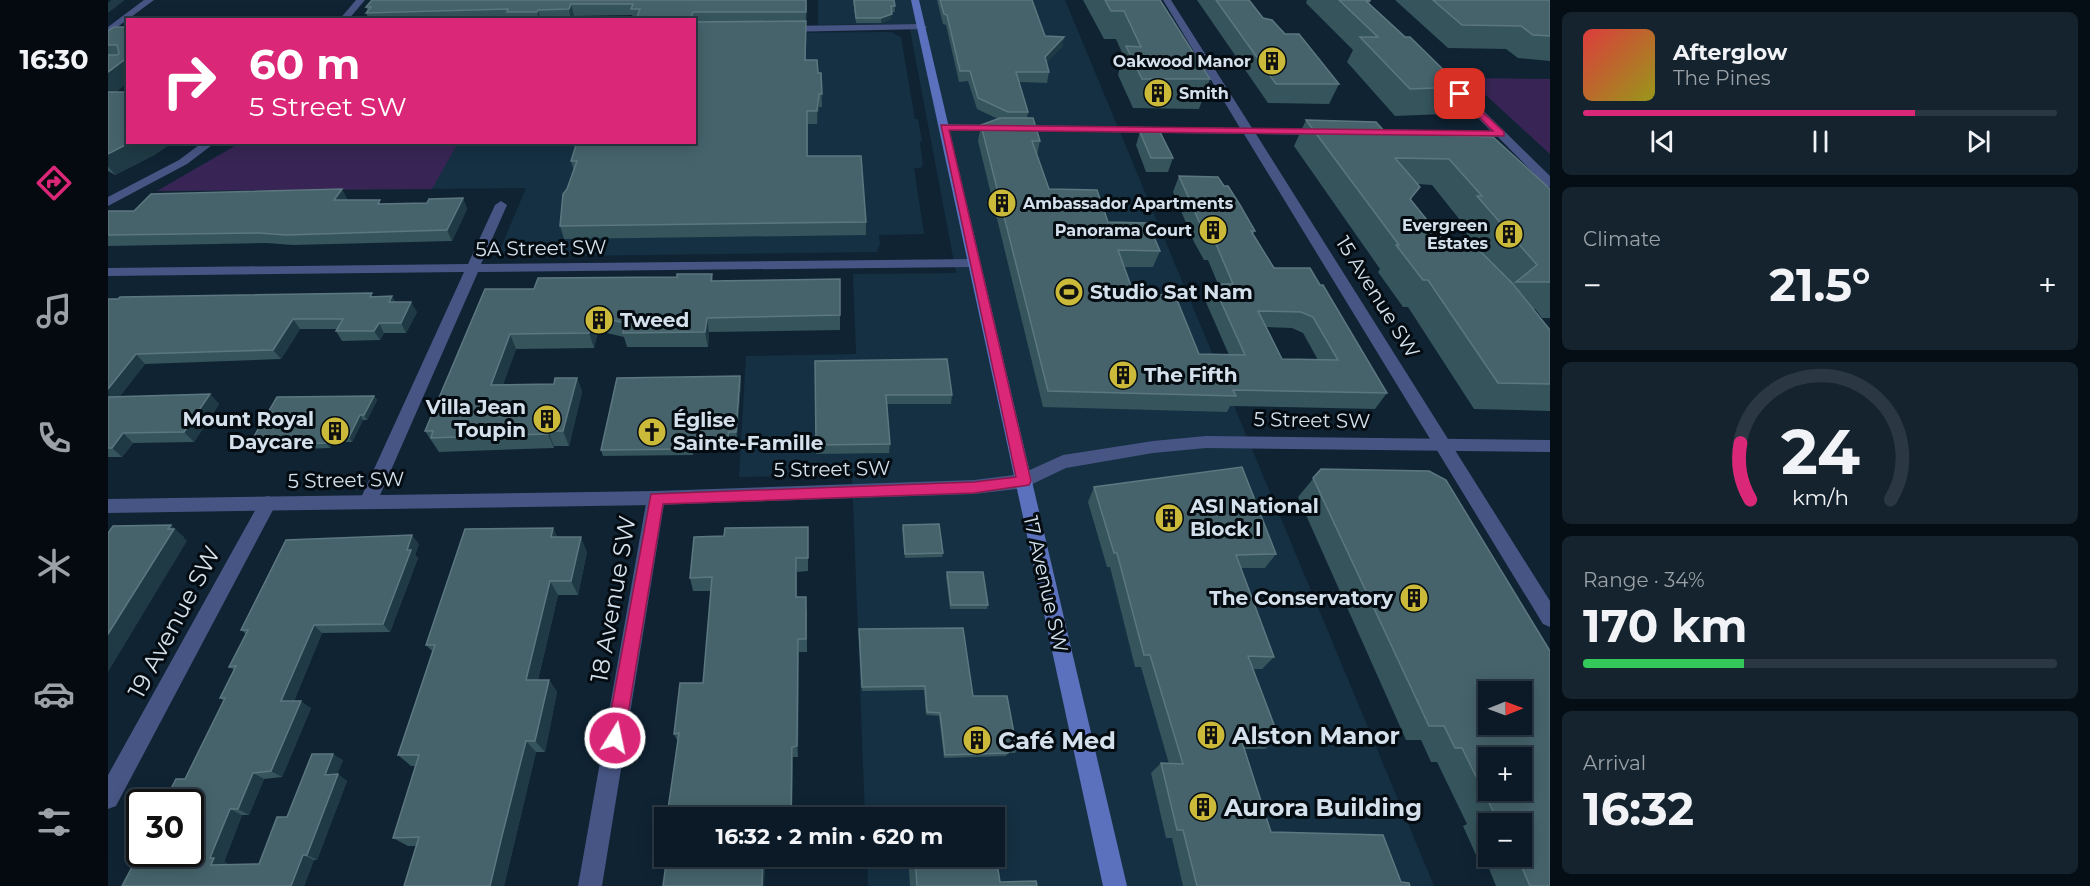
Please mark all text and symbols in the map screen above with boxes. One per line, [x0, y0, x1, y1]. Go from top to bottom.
text: 60 m [249, 38, 360, 90]
text: Afterglow [1673, 39, 1787, 66]
icon: right [150, 42, 228, 120]
text: 16:30 [19, 43, 89, 76]
building icon: Oakwood Manor [1256, 45, 1288, 77]
place label: Oakwood Manor [1113, 52, 1251, 71]
text: The Pines [1673, 66, 1770, 90]
pin [1434, 68, 1485, 119]
building icon: Smith [1142, 77, 1174, 109]
icon: arrive [1443, 77, 1476, 110]
place label: Smith [1179, 84, 1229, 103]
text: 5 Street SW [249, 90, 407, 123]
icon: previous [1646, 125, 1679, 158]
icon: pause [1804, 125, 1837, 158]
icon: next [1962, 125, 1995, 158]
icon: directions [33, 162, 75, 204]
building icon: Ambassador Apartments [986, 187, 1018, 219]
place label: Ambassador Apartments [1022, 194, 1234, 213]
building icon: Panorama Court [1197, 214, 1229, 246]
place label: Evergreen Estates [1402, 216, 1488, 253]
building icon: Evergreen Estates [1493, 218, 1525, 250]
place label: Panorama Court [1055, 221, 1192, 240]
text: Climate [1583, 227, 1661, 251]
street label: 15 Avenue SW [1331, 232, 1425, 362]
street label: 5A Street SW [475, 235, 607, 261]
text: 21.5° [1769, 257, 1871, 312]
text: − [1583, 265, 1602, 305]
text: + [2038, 265, 2057, 305]
sports icon: Studio Sat Nam [1053, 276, 1085, 308]
place label: Studio Sat Nam [1090, 280, 1253, 304]
icon: music [33, 290, 75, 332]
building icon: Tweed [583, 304, 615, 336]
place label: Tweed [620, 308, 689, 332]
building icon: The Fifth [1107, 359, 1139, 391]
place label: The Fifth [1144, 363, 1238, 387]
place label: Villa Jean Toupin [425, 395, 526, 442]
building icon: Villa Jean Toupin [531, 403, 563, 435]
place label: Mount Royal Daycare [182, 407, 314, 454]
street label: 5 Street SW [1253, 407, 1371, 433]
place label: Église Sainte-Famille [673, 408, 823, 455]
text: 24 [1780, 414, 1860, 490]
building icon: Mount Royal Daycare [319, 415, 351, 447]
church icon: Église Sainte-Famille [636, 416, 668, 448]
icon: phone [33, 417, 75, 459]
street label: 5 Street SW [773, 456, 891, 482]
street label: 5 Street SW [287, 467, 405, 493]
text: km/h [1791, 484, 1849, 510]
place label: ASI National Block I [1189, 494, 1319, 541]
building icon: ASI National Block I [1153, 502, 1185, 534]
street label: 18 Avenue SW [584, 513, 642, 685]
street label: 17 Avenue SW [1019, 513, 1073, 655]
street label: 19 Avenue SW [122, 541, 226, 703]
icon: climate [33, 545, 75, 587]
text: Range · 34% [1583, 568, 1704, 592]
building icon: The Conservatory [1398, 582, 1430, 614]
place label: The Conservatory [1209, 586, 1394, 610]
text: 170 km [1583, 598, 1747, 653]
icon: car [33, 673, 75, 715]
north arrow [1478, 681, 1532, 735]
map controls [1478, 681, 1532, 867]
position arrow [583, 706, 647, 770]
building icon: Alston Manor [1195, 719, 1227, 751]
place label: Alston Manor [1231, 721, 1400, 750]
building icon: Café Med [961, 724, 993, 756]
place label: Café Med [998, 726, 1116, 755]
button: + [1478, 747, 1532, 801]
text: Arrival [1583, 751, 1646, 775]
text: 16:32 [1583, 781, 1694, 836]
speed limit sign: 30 [126, 789, 204, 867]
building icon: Aurora Building [1187, 791, 1219, 823]
place label: Aurora Building [1223, 793, 1422, 822]
icon: filters [33, 801, 75, 843]
button: − [1478, 813, 1532, 867]
text: 16:32 · 2 min · 620 m [716, 823, 943, 850]

